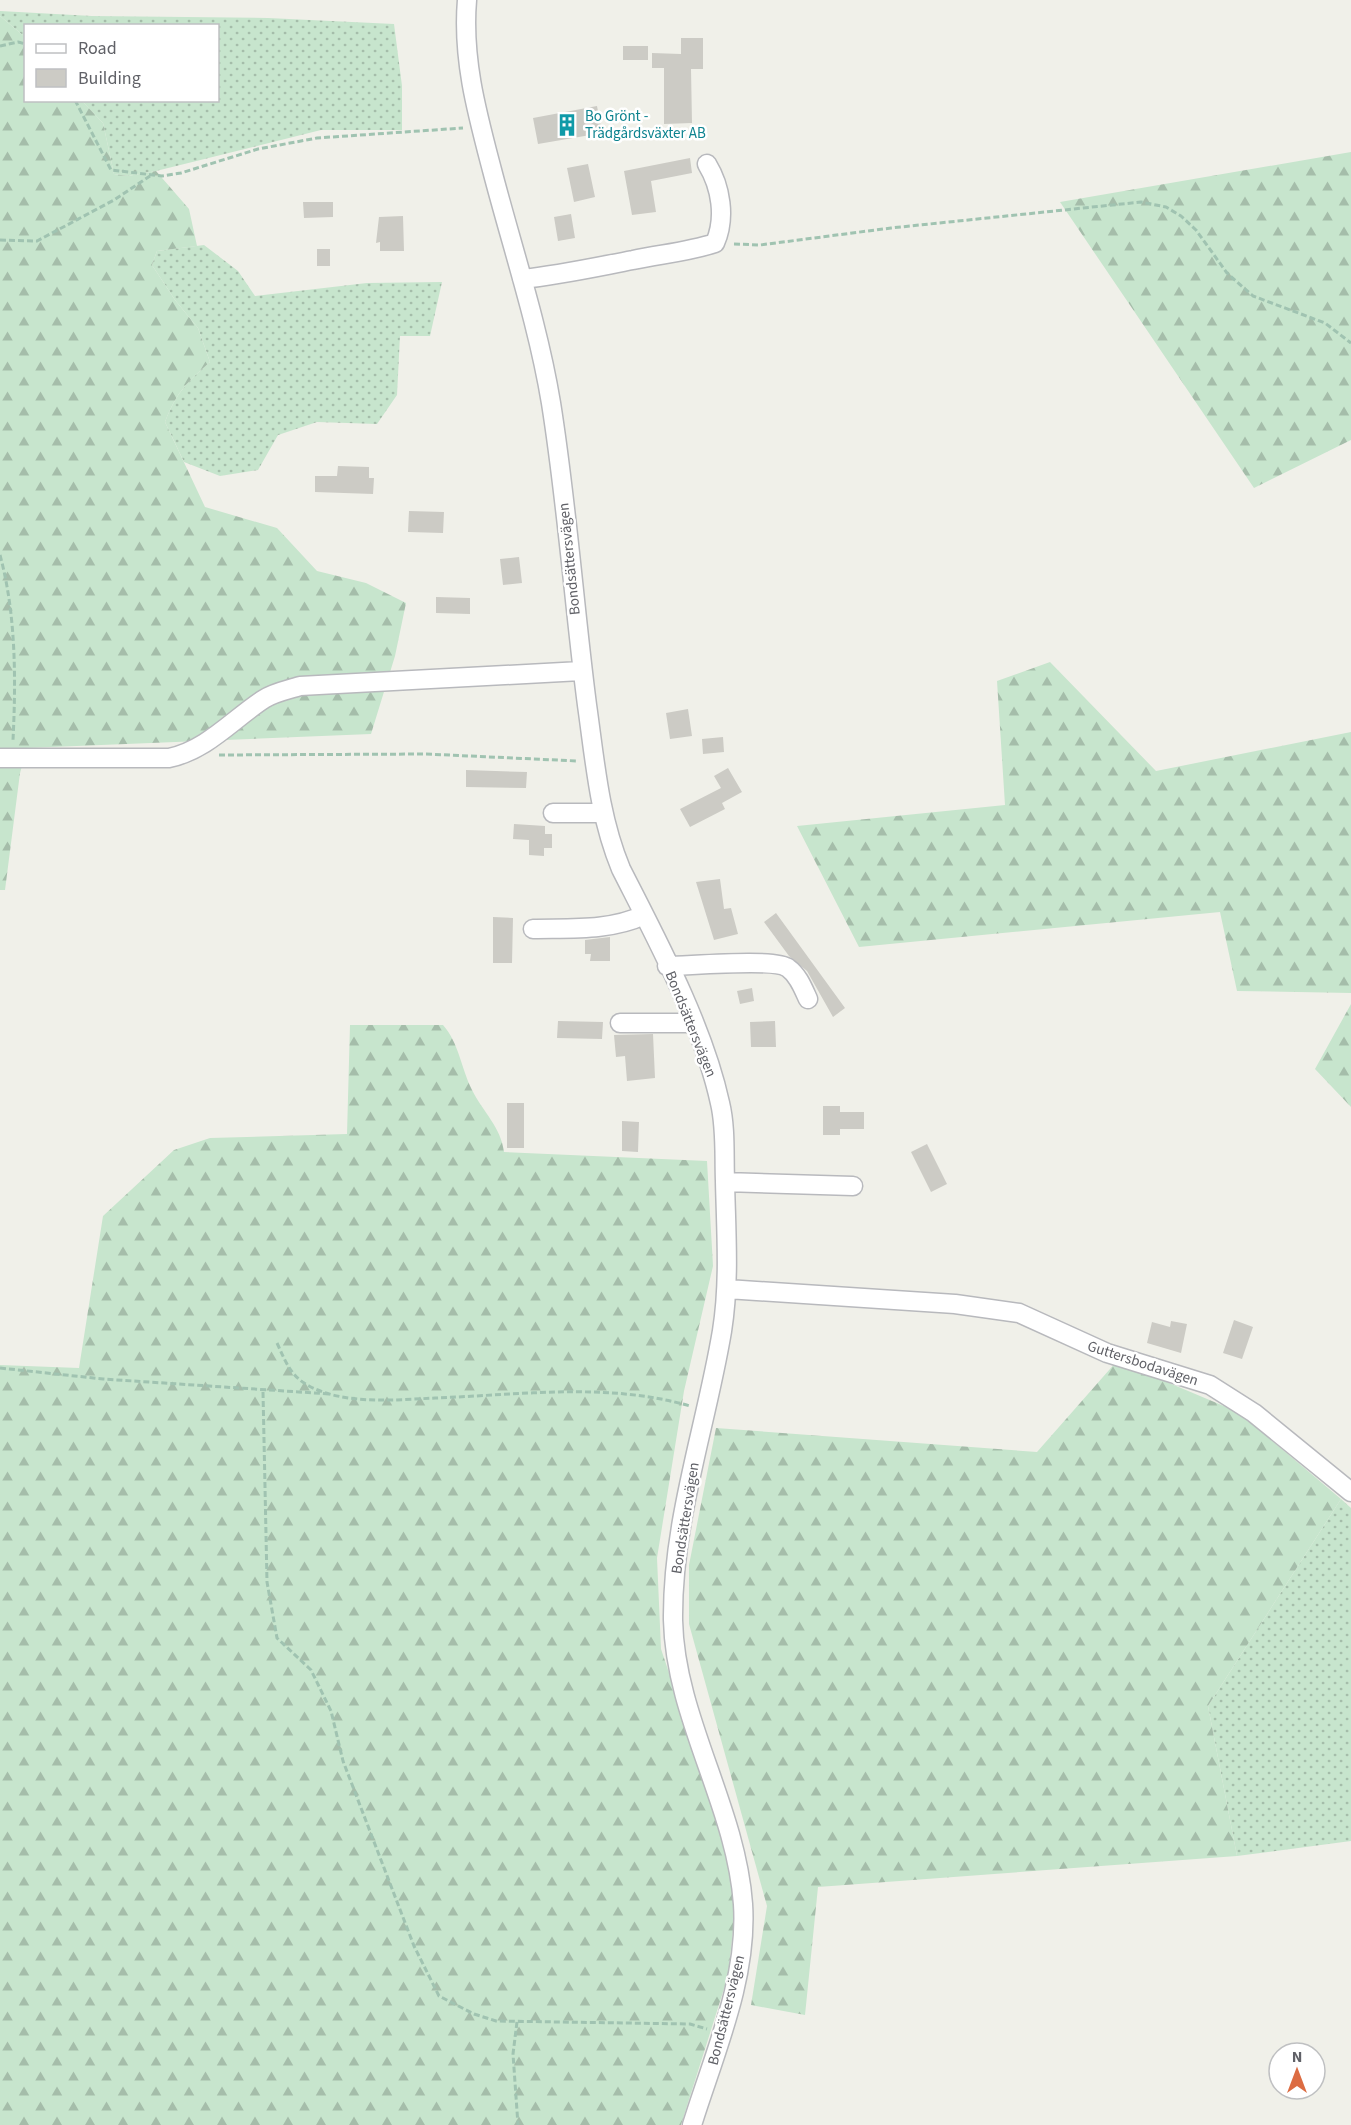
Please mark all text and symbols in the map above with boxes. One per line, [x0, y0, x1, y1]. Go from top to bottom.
legend [24, 24, 219, 102]
text: Road [78, 36, 117, 61]
text: Building [78, 66, 141, 91]
place label: Bo Grönt - Trädgårdsväxter AB [585, 106, 706, 144]
building icon: Bo Grönt - Trädgårdsväxter AB [554, 112, 580, 138]
street label: Bondsättersvägen [553, 502, 586, 616]
street label: Bondsättersvägen [660, 968, 721, 1080]
street label: Guttersbodavägen [1085, 1336, 1201, 1391]
street label: Bondsättersvägen [666, 1461, 705, 1575]
street label: Bondsättersvägen [703, 1953, 750, 2067]
north arrow [1267, 2041, 1327, 2101]
text: N [1292, 2046, 1302, 2068]

